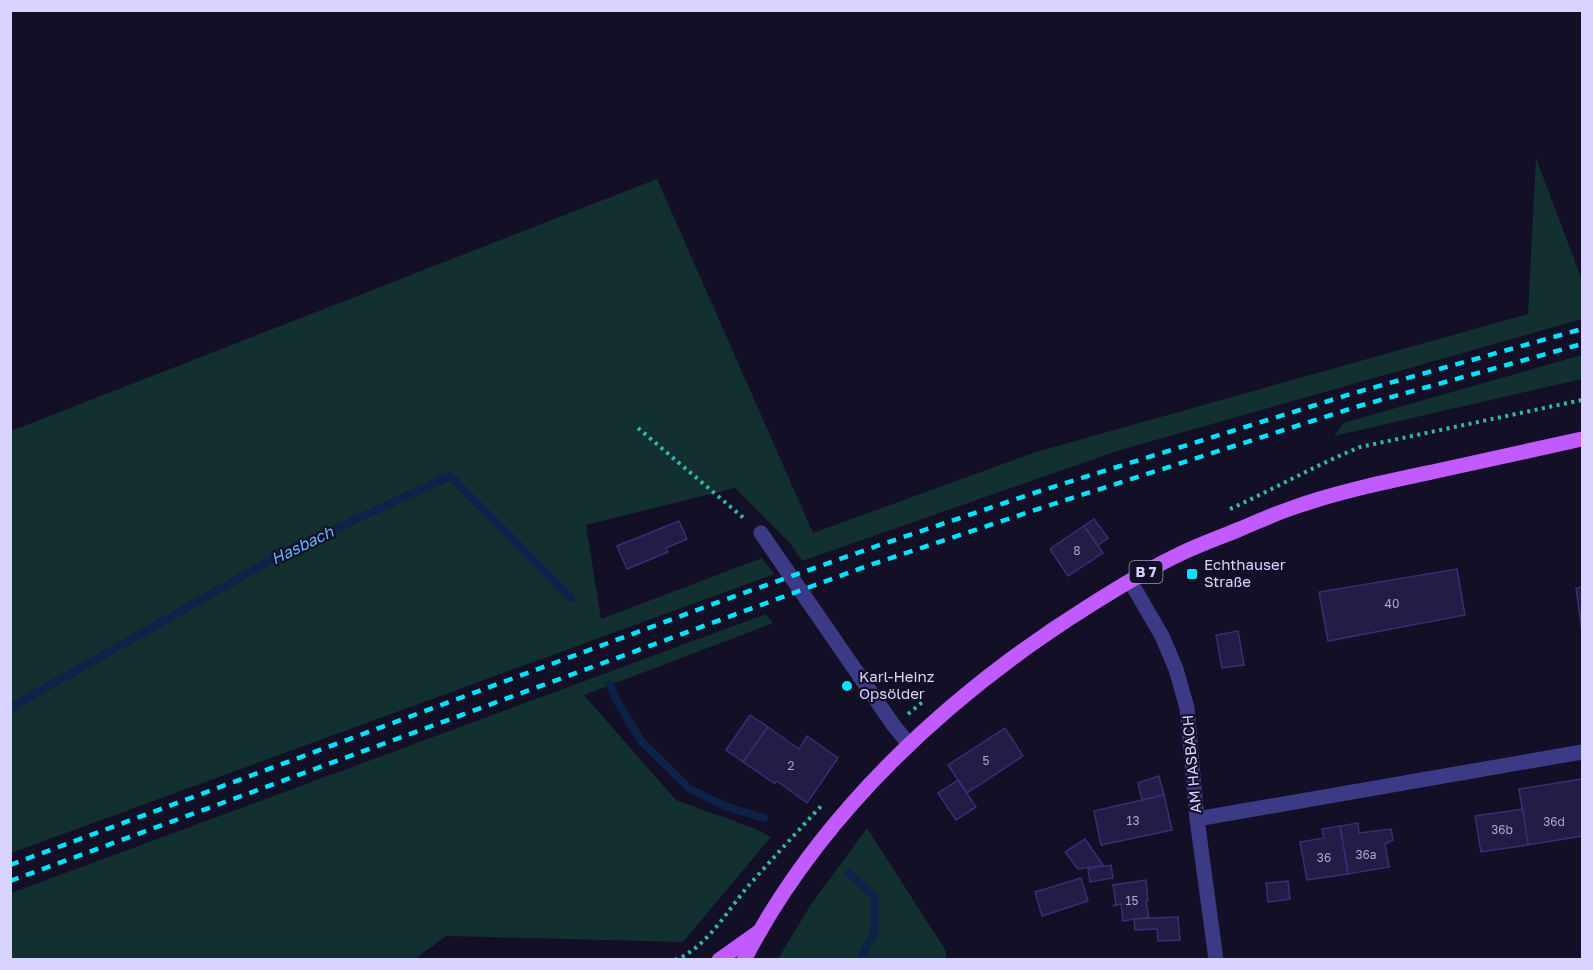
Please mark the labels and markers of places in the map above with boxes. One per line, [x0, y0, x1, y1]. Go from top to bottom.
place label: Echthauser Straße [1204, 555, 1286, 590]
marker: Echthauser Straße [1185, 567, 1199, 581]
place label: Karl-Heinz Opsölder [859, 667, 935, 702]
marker: Karl-Heinz Opsölder [840, 679, 854, 693]

